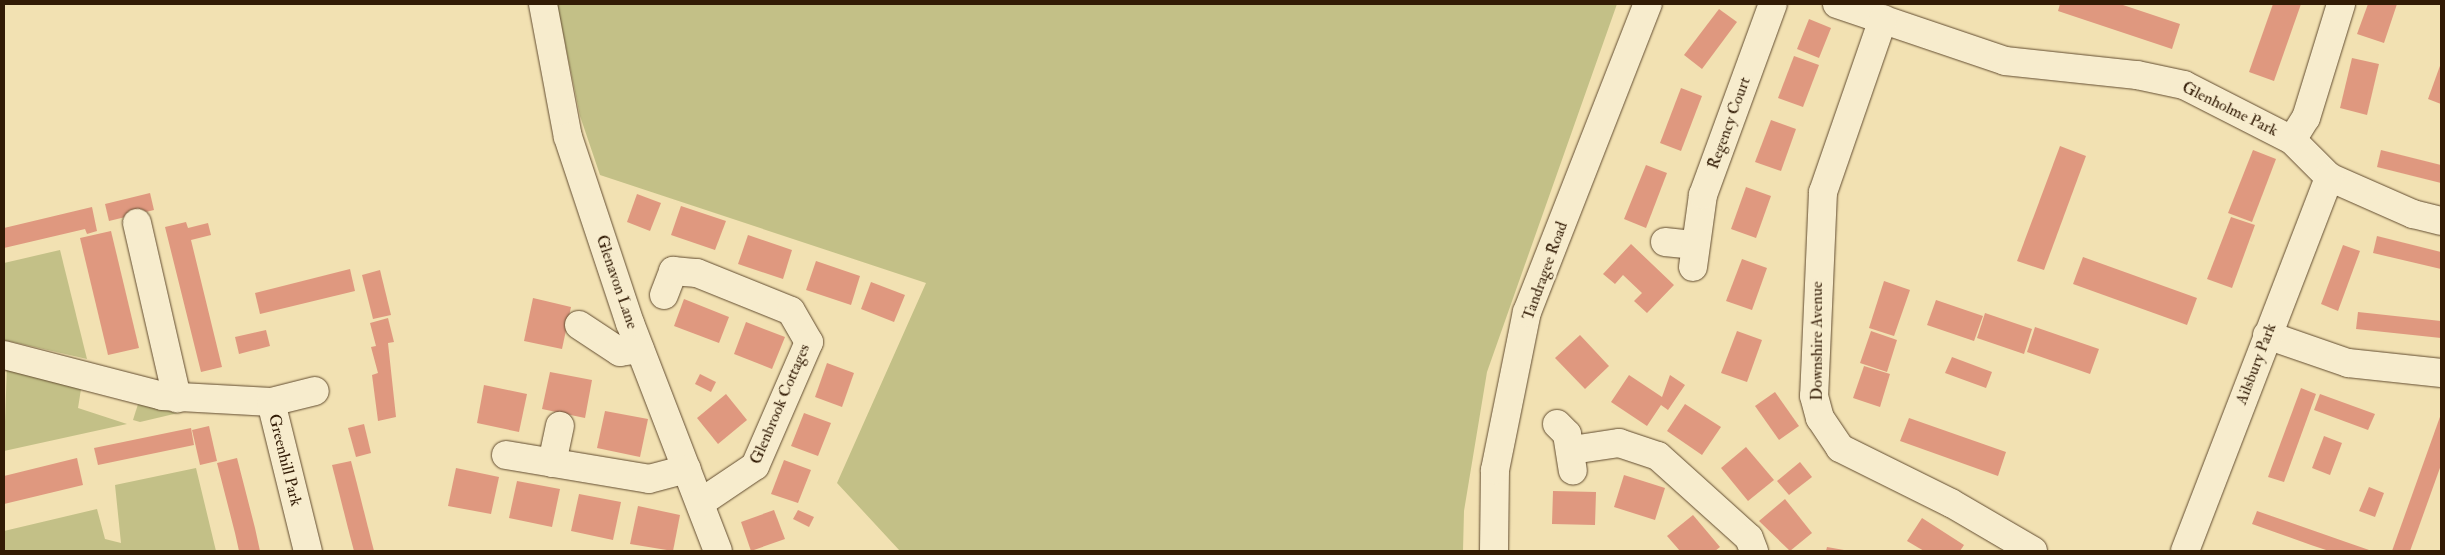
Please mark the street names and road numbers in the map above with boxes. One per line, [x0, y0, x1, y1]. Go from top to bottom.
street label: Regency Court [1703, 74, 1755, 172]
street label: Glenholme Park [2179, 78, 2281, 140]
street label: Tandragee Road [1518, 219, 1572, 323]
street label: Glenavon Lane [592, 233, 642, 331]
street label: Downshire Avenue [1807, 281, 1827, 401]
street label: Ailsbury Park [2232, 321, 2280, 407]
street label: Glenbrook Cottages [746, 341, 814, 467]
street label: Greenhill Park [264, 412, 306, 508]

